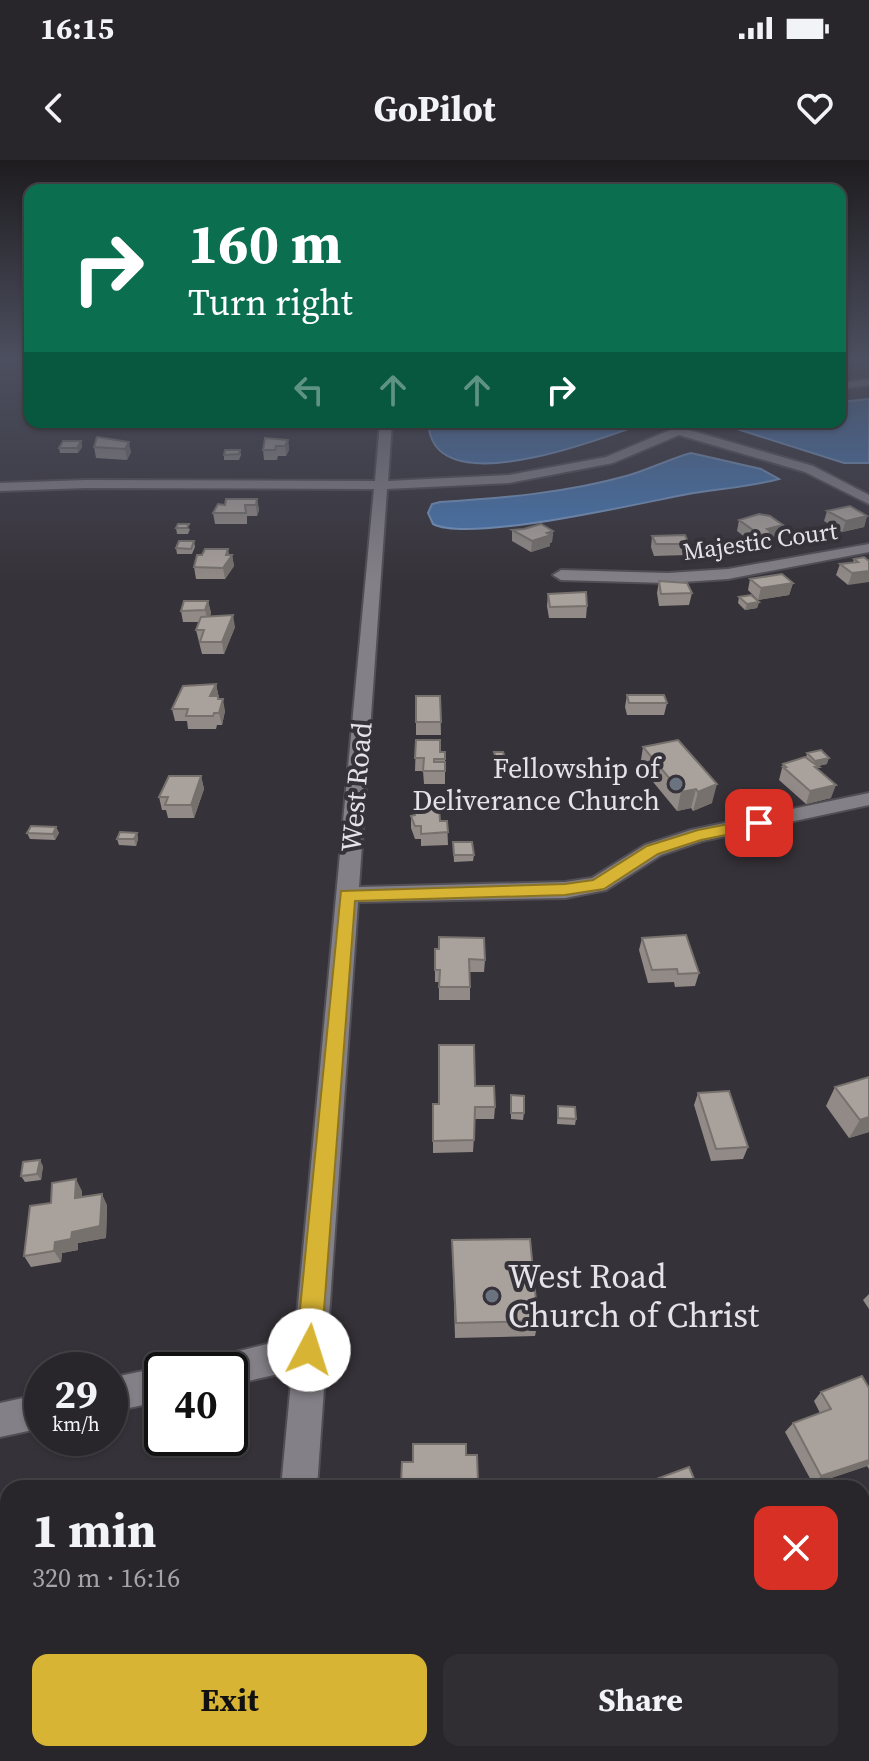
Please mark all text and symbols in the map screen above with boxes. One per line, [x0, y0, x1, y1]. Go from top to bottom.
text: 16:15 [40, 8, 114, 49]
text: GoPilot [373, 84, 496, 133]
icon: back [32, 86, 76, 130]
icon: heart [793, 86, 837, 130]
text: 160 m [188, 205, 342, 282]
icon: right [56, 216, 160, 320]
text: Turn right [188, 278, 353, 327]
icon: left [287, 368, 331, 412]
icon: ahead [371, 368, 415, 412]
icon: ahead [455, 368, 499, 412]
icon: right [539, 368, 583, 412]
street label: Majestic Court [681, 514, 839, 568]
street label: West Road [331, 720, 381, 854]
place label: Fellowship of Deliverance Church [412, 749, 662, 819]
marker: Fellowship of Deliverance Church [667, 775, 685, 793]
pin [725, 789, 793, 857]
icon: arrive [737, 801, 781, 845]
place label: West Road Church of Christ [508, 1253, 759, 1338]
marker: West Road Church of Christ [483, 1287, 501, 1305]
position arrow [267, 1308, 351, 1392]
speed limit sign: 40 [144, 1352, 248, 1456]
text: 29 [54, 1367, 98, 1421]
text: km/h [52, 1410, 100, 1438]
text: 1 min [32, 1497, 157, 1563]
button: close [754, 1506, 838, 1590]
text: 320 m · 16:16 [32, 1560, 180, 1596]
button: Exit [32, 1654, 427, 1746]
button: Share [443, 1654, 838, 1746]

